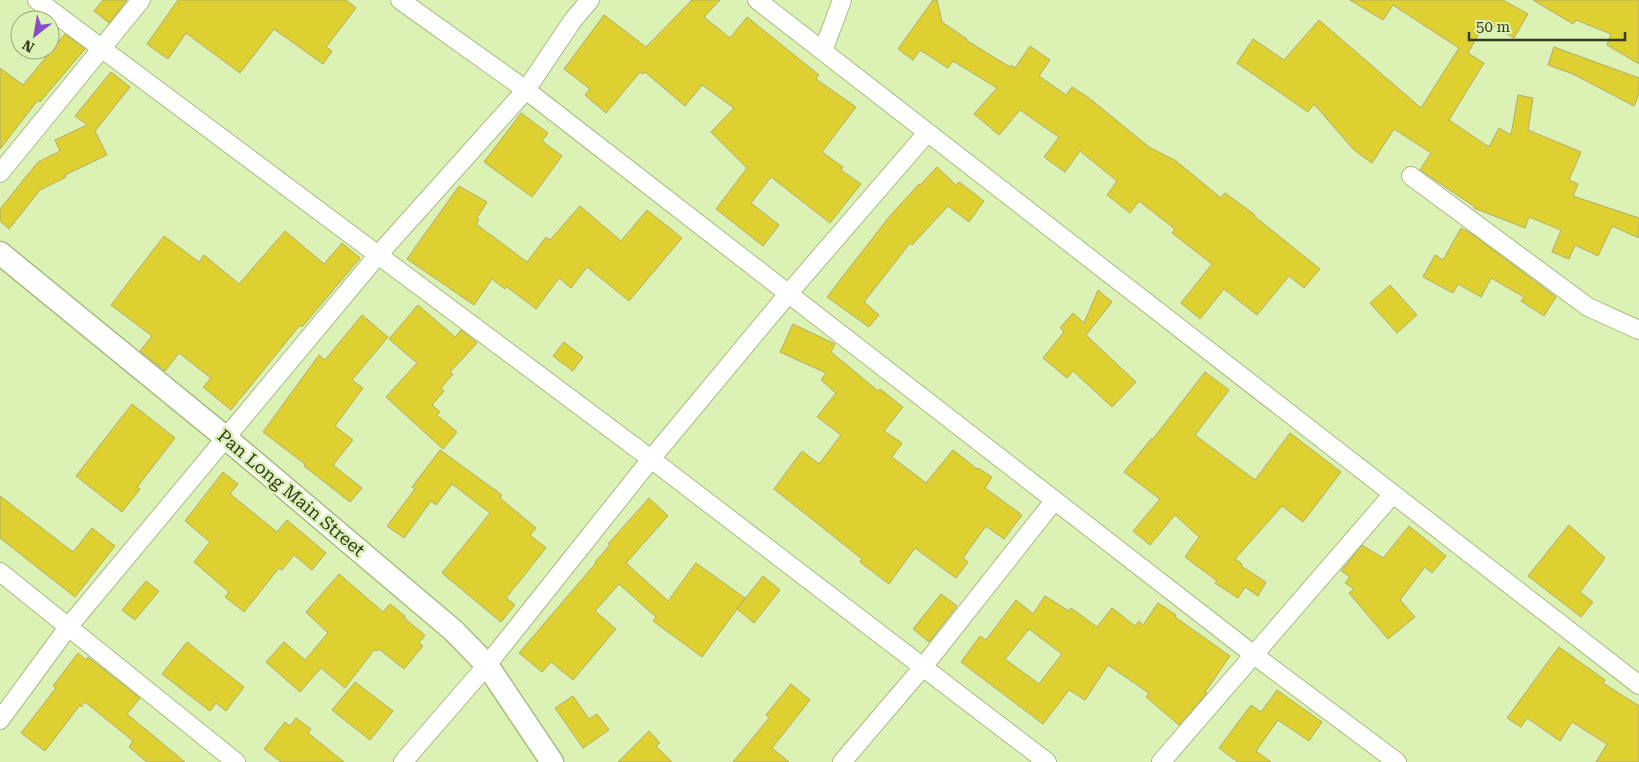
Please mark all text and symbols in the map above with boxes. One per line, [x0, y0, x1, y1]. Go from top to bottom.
north arrow [10, 10, 60, 60]
scale bar [1469, 10, 1625, 42]
text: 50 m [1476, 18, 1511, 36]
text: N [19, 36, 37, 56]
street label: Pan Long Main Street [213, 425, 370, 561]

